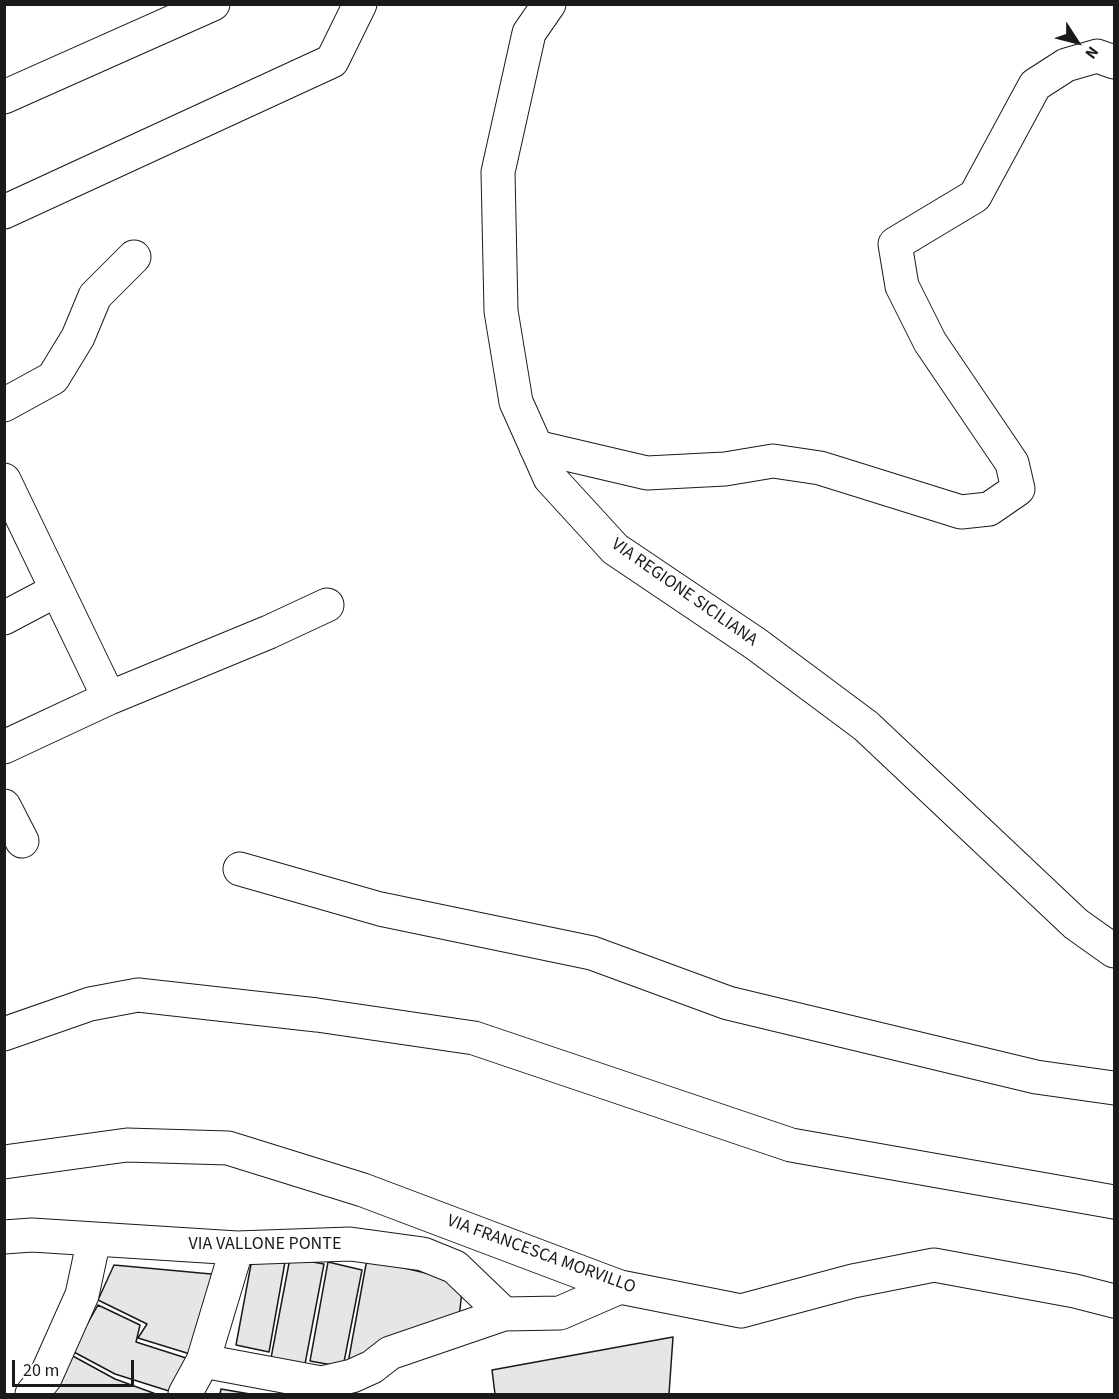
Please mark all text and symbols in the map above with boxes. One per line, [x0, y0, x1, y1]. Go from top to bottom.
north arrow [1047, 12, 1107, 72]
text: N [1080, 42, 1104, 63]
street label: VIA REGIONE SICILIANA [607, 534, 761, 652]
street label: VIA FRANCESCA MORVILLO [444, 1211, 638, 1299]
street label: VIA VALLONE PONTE [189, 1234, 341, 1256]
scale bar [15, 1348, 136, 1386]
text: 20 m [23, 1358, 59, 1383]

